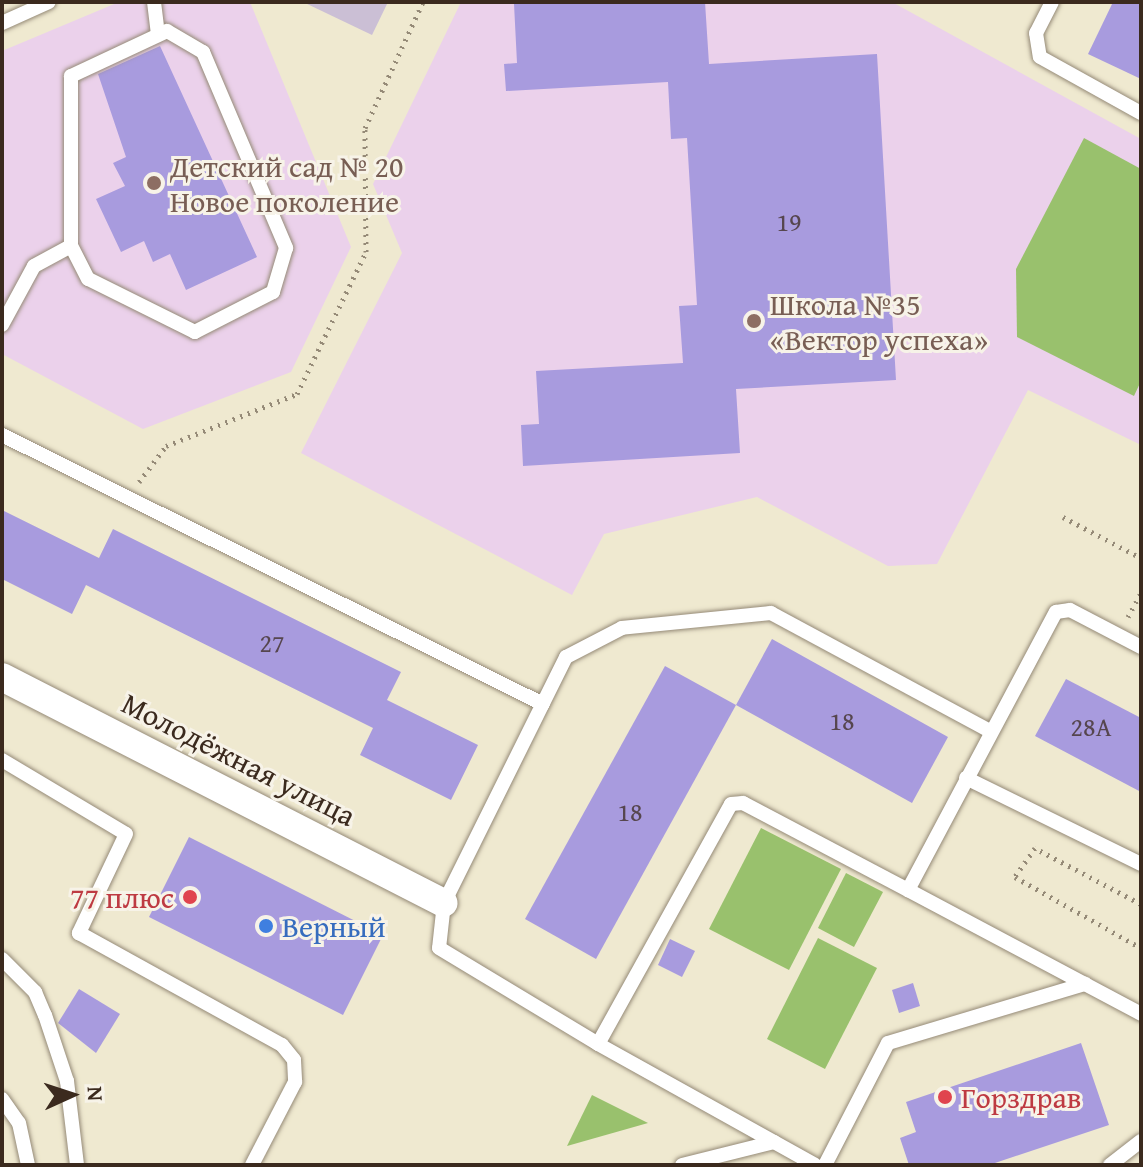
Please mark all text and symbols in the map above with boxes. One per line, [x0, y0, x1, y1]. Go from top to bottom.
place label: Детский сад № 20 Новое поколение [170, 148, 403, 218]
marker: Детский сад № 20 Новое поколение [145, 174, 163, 192]
house number: 19 [776, 206, 802, 238]
place label: Школа №35 «Вектор успеха» [770, 286, 988, 356]
marker: Школа №35 «Вектор успеха» [745, 312, 763, 330]
house number: 27 [259, 627, 285, 659]
street label: Молодёжная улица [116, 685, 362, 833]
house number: 18 [829, 705, 855, 737]
house number: 28А [1071, 711, 1111, 743]
house number: 18 [617, 796, 643, 828]
place label: 77 плюс [70, 879, 174, 915]
marker: 77 плюс [181, 888, 199, 906]
place label: Верный [282, 908, 386, 944]
marker: Верный [257, 917, 275, 935]
north arrow [32, 1055, 112, 1135]
place label: Горздрав [961, 1079, 1081, 1115]
text: N [80, 1086, 112, 1102]
marker: Горздрав [936, 1088, 954, 1106]

